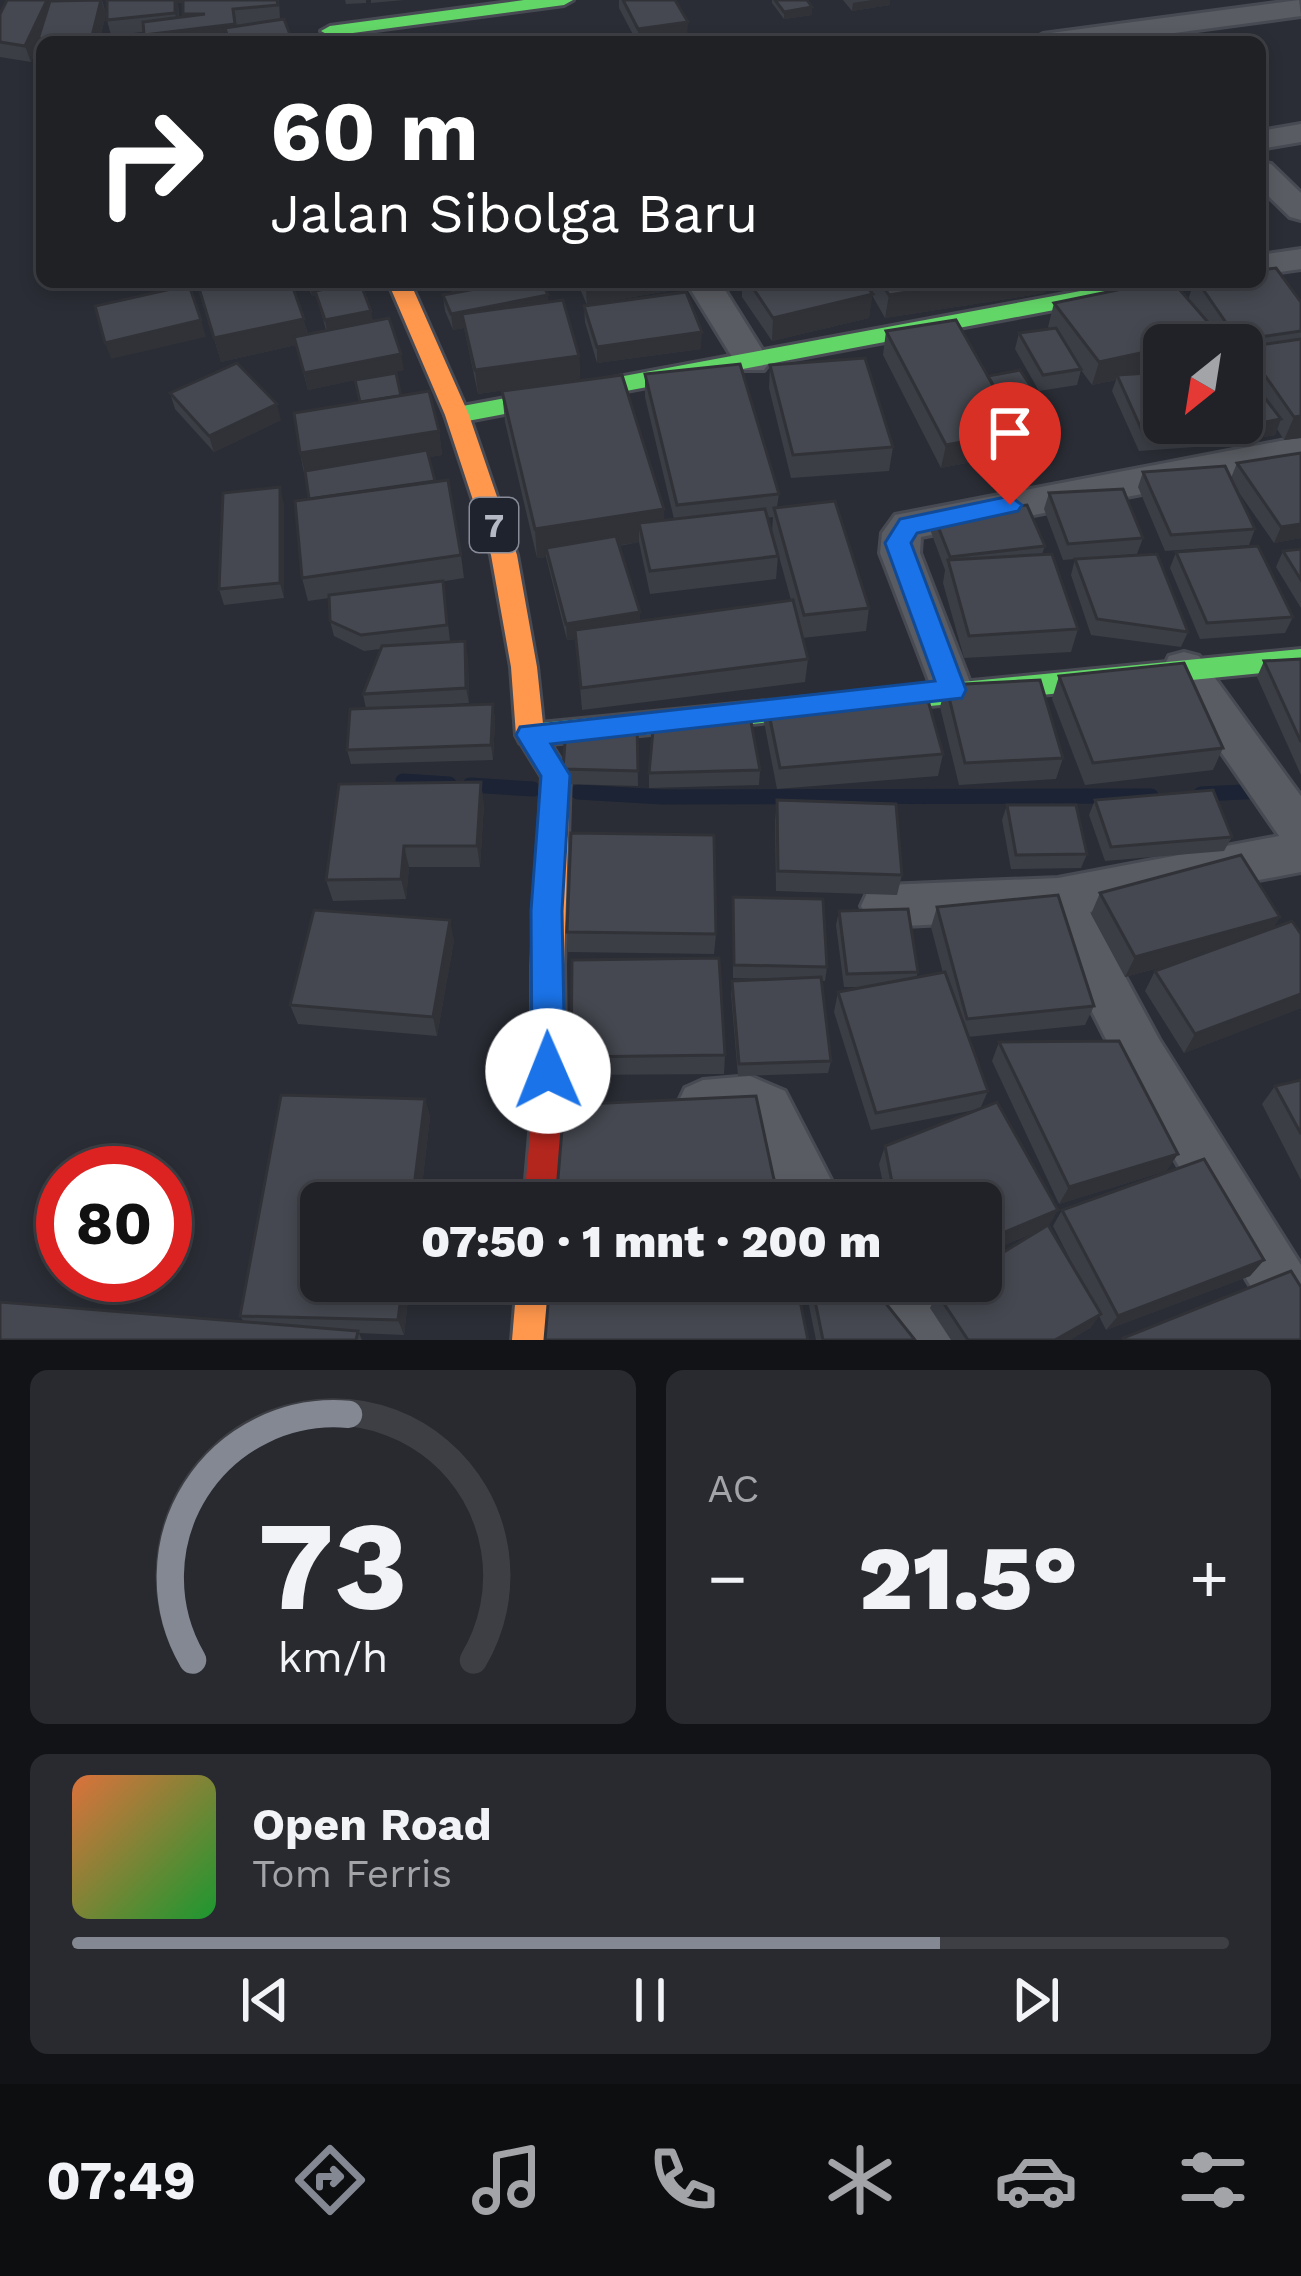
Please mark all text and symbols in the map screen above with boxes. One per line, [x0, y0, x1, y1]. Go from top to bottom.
text: 60 m [270, 82, 479, 180]
icon: right [72, 84, 228, 240]
text: Jalan Sibolga Baru [270, 182, 758, 245]
north arrow [1143, 324, 1263, 444]
map controls [1143, 324, 1263, 444]
pin [959, 382, 1061, 505]
icon: arrive [977, 400, 1043, 466]
road number: 7 [470, 498, 518, 552]
position arrow [485, 1008, 611, 1134]
speed limit sign: 80 [36, 1146, 192, 1302]
text: 07:50 · 1 mnt · 200 m [421, 1215, 881, 1268]
text: AC [708, 1466, 759, 1511]
text: 73 [258, 1493, 408, 1639]
text: 21.5° [859, 1525, 1078, 1631]
text: − [708, 1540, 747, 1617]
text: + [1189, 1540, 1229, 1617]
text: km/h [277, 1632, 388, 1682]
text: Open Road [252, 1798, 492, 1851]
text: Tom Ferris [252, 1851, 452, 1896]
icon: previous [232, 1967, 298, 2033]
icon: pause [617, 1967, 683, 2033]
icon: next [1003, 1967, 1069, 2033]
icon: directions [288, 2138, 372, 2222]
icon: music [465, 2138, 549, 2222]
icon: phone [641, 2138, 725, 2222]
icon: climate [818, 2138, 902, 2222]
icon: car [994, 2138, 1078, 2222]
icon: filters [1171, 2138, 1255, 2222]
text: 07:49 [46, 2149, 196, 2212]

